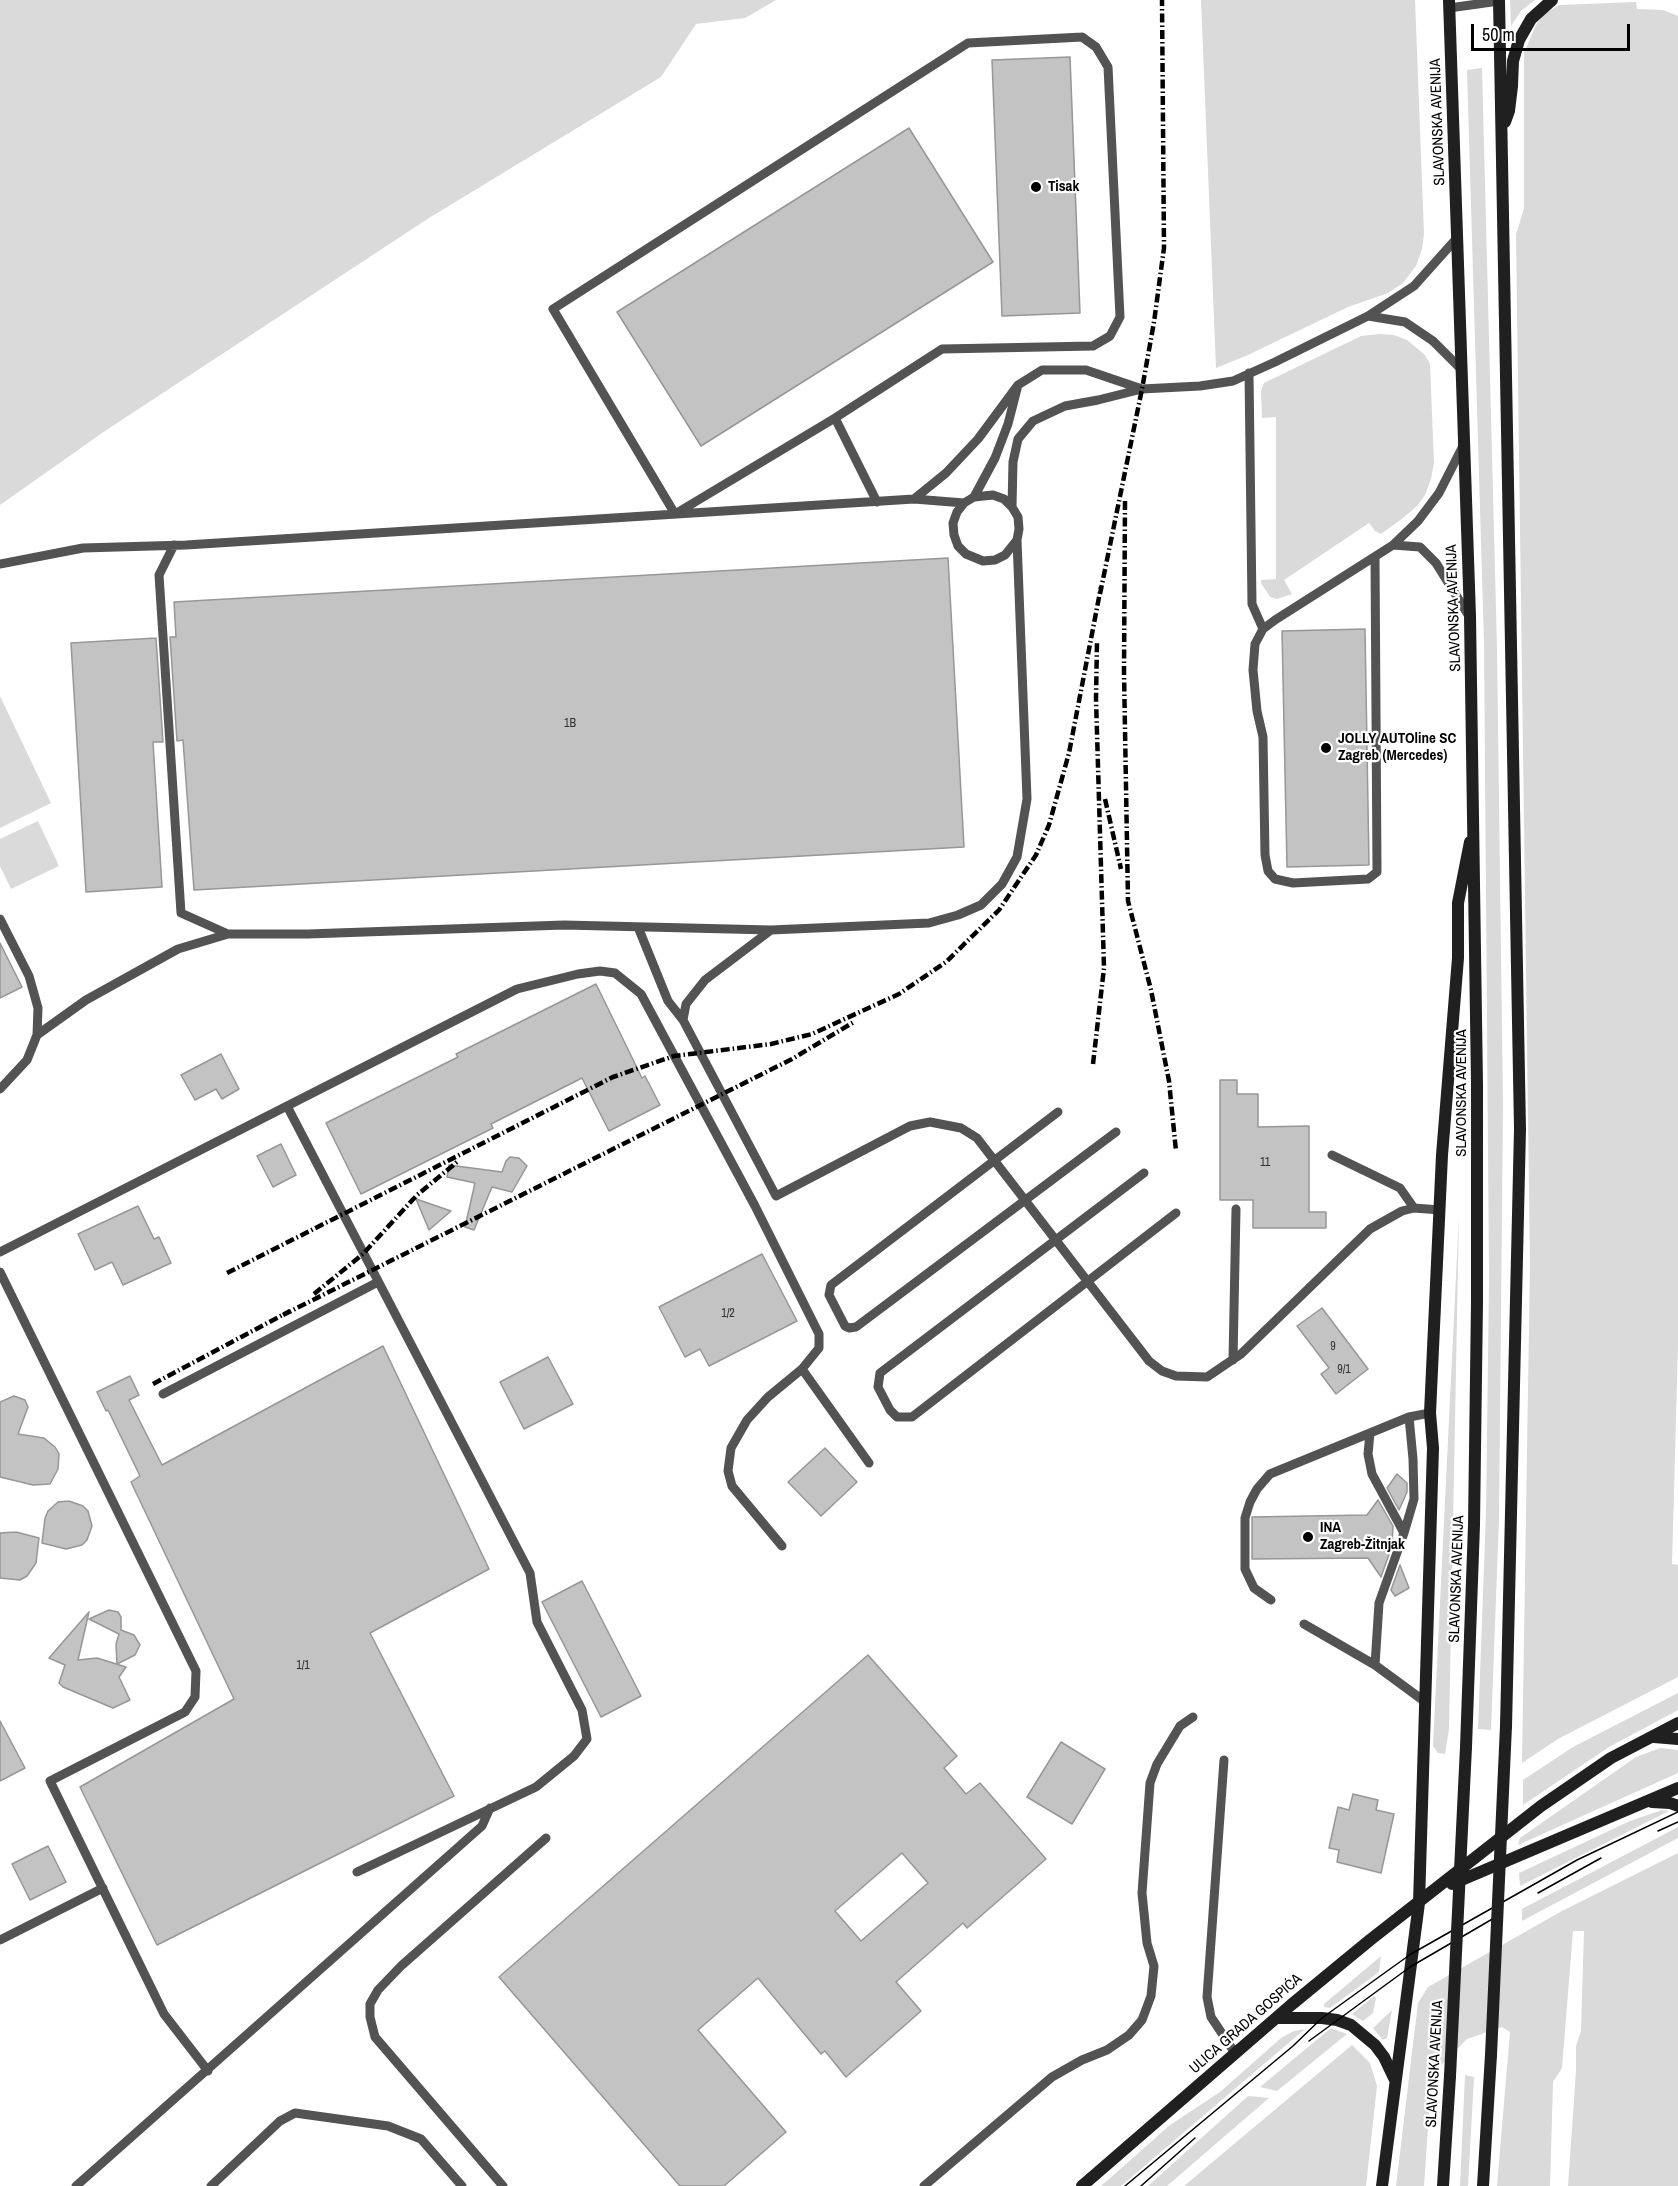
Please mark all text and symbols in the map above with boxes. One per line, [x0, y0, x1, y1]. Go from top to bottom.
scale bar [1474, 12, 1633, 50]
text: 50 m [1482, 22, 1515, 47]
street label: SLAVONSKA AVENIJA [1427, 58, 1449, 186]
place label: Tisak [1048, 178, 1079, 196]
marker: Tisak [1029, 180, 1043, 194]
street label: SLAVONSKA AVENIJA [1443, 544, 1465, 672]
house number: 1B [564, 717, 576, 731]
place label: JOLLY AUTOline SC Zagreb (Mercedes) [1338, 730, 1456, 765]
marker: JOLLY AUTOline SC Zagreb (Mercedes) [1319, 741, 1333, 755]
street label: SLAVONSKA AVENIJA [1453, 1029, 1471, 1157]
house number: 11 [1260, 1156, 1270, 1170]
house number: 1/2 [721, 1307, 735, 1321]
house number: 9 [1330, 1340, 1336, 1354]
house number: 9/1 [1337, 1363, 1351, 1377]
street label: SLAVONSKA AVENIJA [1446, 1515, 1468, 1643]
place label: INA Zagreb-Žitnjak [1320, 1519, 1405, 1554]
marker: INA Zagreb-Žitnjak [1301, 1530, 1315, 1544]
house number: 1/1 [296, 1659, 310, 1673]
street label: ULICA GRADA GOSPIĆA [1186, 1970, 1306, 2078]
street label: SLAVONSKA AVENIJA [1423, 2000, 1447, 2128]

